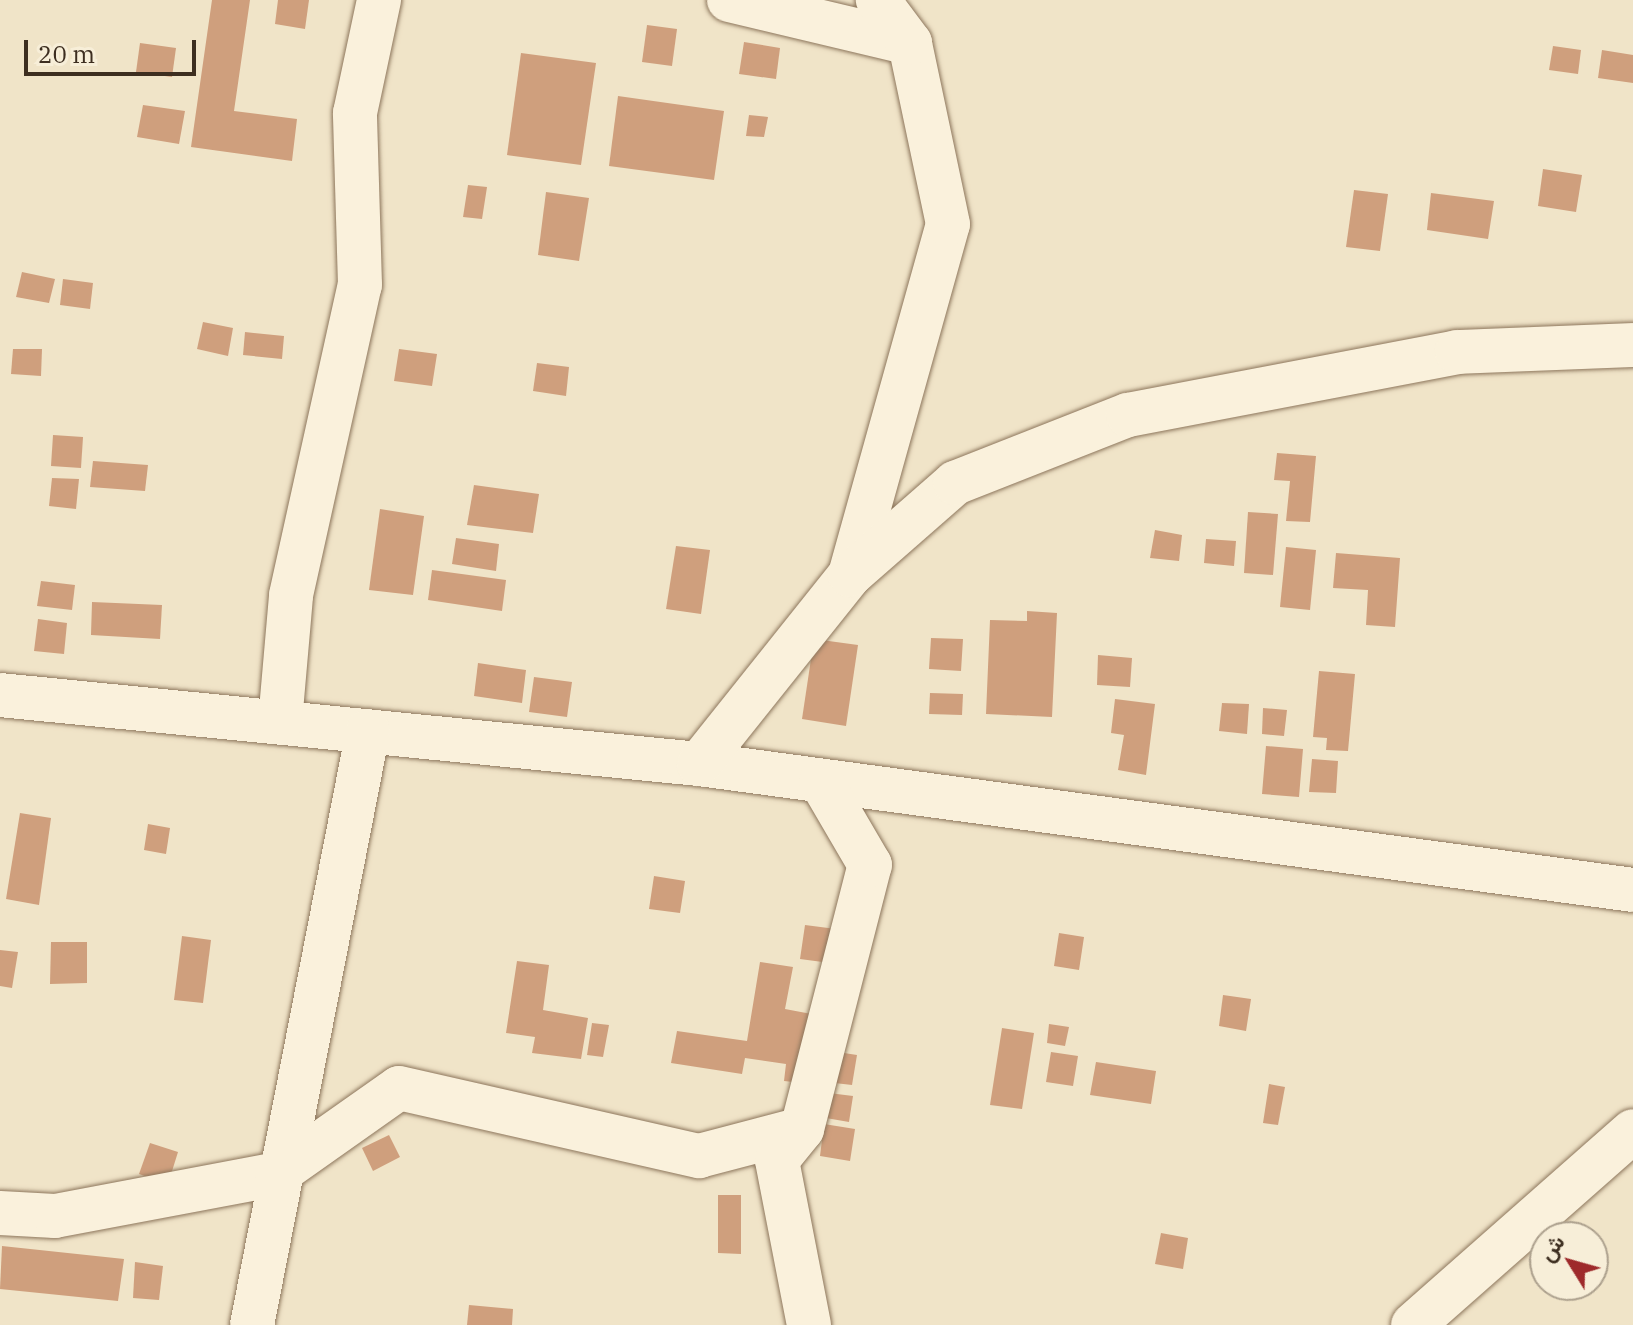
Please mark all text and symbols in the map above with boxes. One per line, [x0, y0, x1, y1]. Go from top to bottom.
scale bar [28, 24, 200, 74]
text: 20 m [38, 38, 95, 70]
north arrow [1529, 1221, 1609, 1301]
text: ش [1531, 1228, 1571, 1267]

